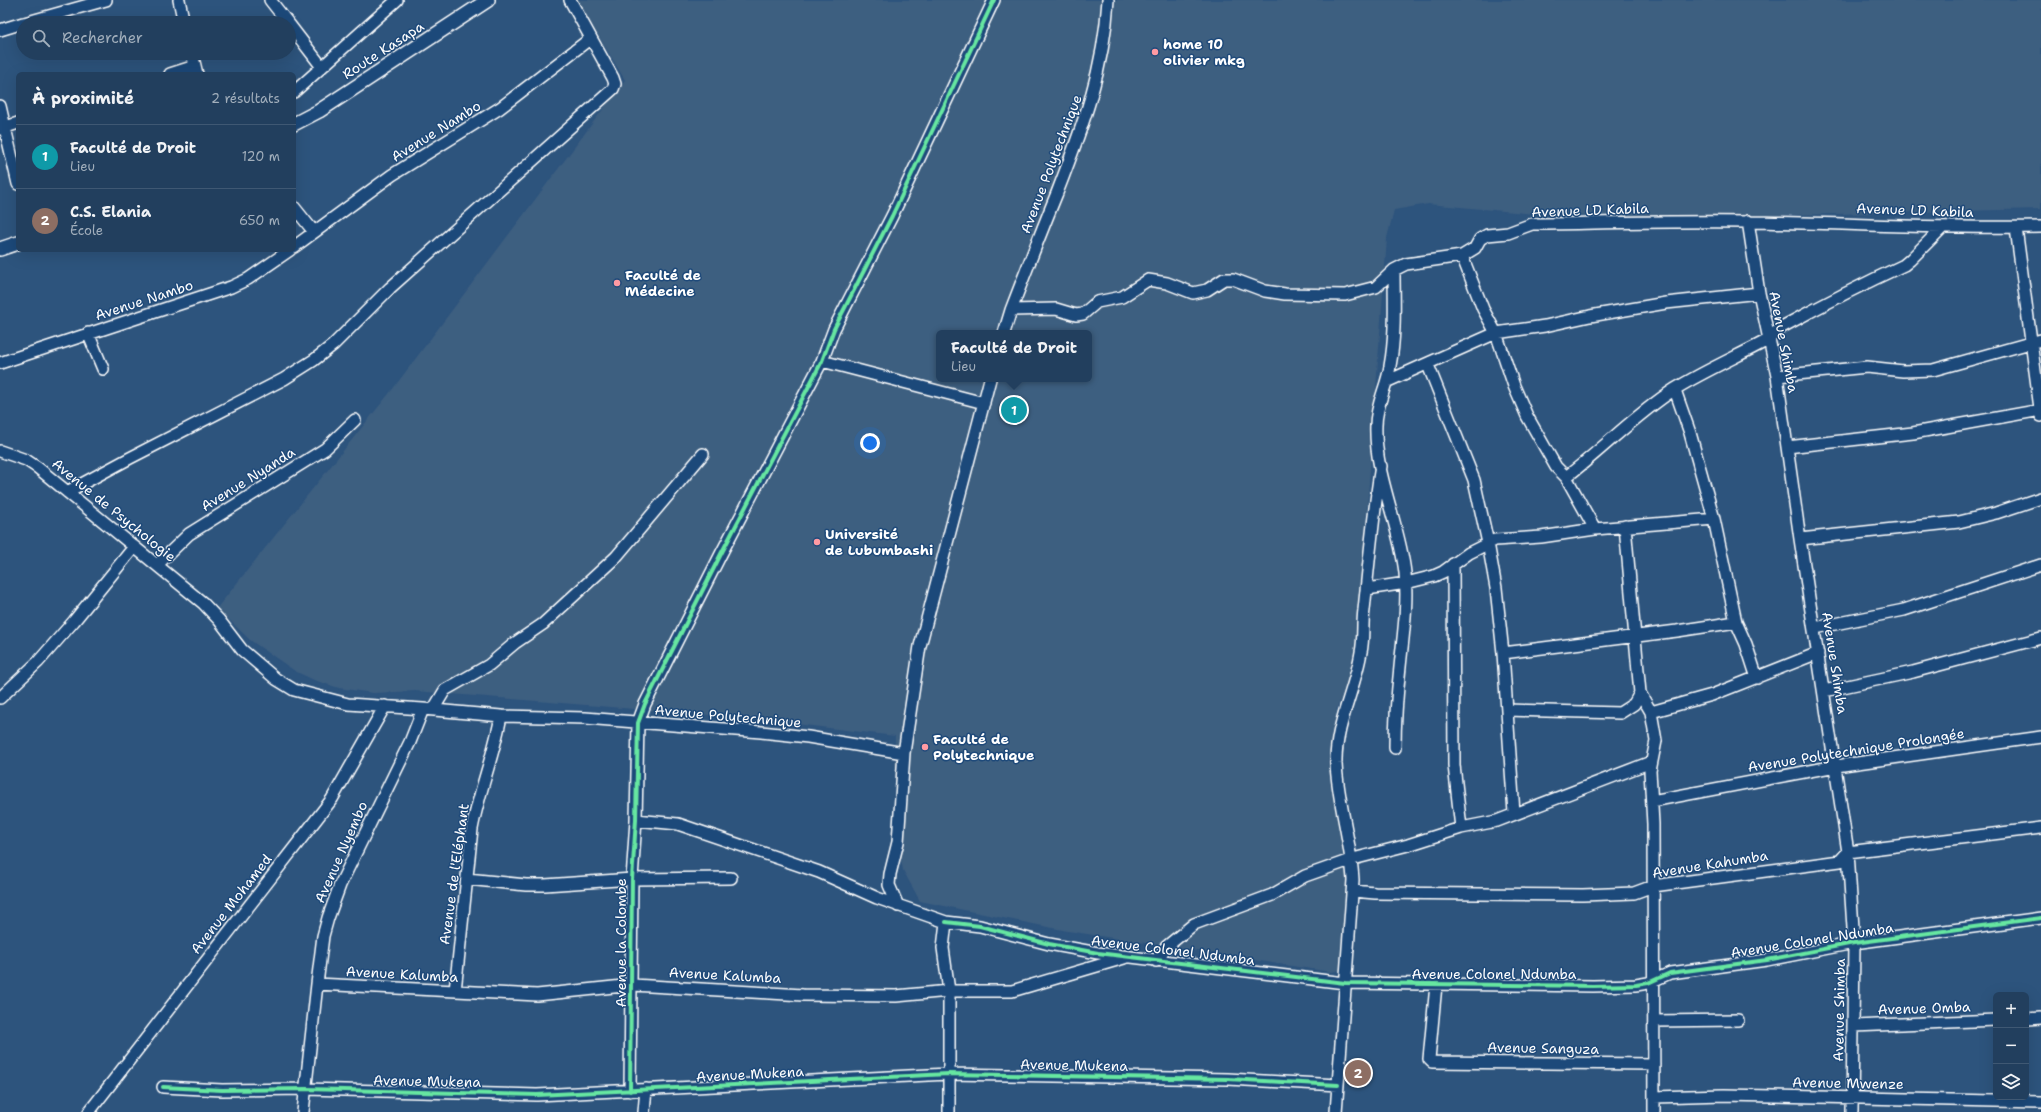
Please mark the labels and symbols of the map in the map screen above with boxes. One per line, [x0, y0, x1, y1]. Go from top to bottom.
street label: Route Kasapa [339, 17, 427, 83]
place label: home 10 olivier mkg [1163, 35, 1245, 69]
marker: home 10 olivier mkg [1150, 47, 1160, 57]
street label: Avenue Polytechnique [1016, 92, 1086, 236]
street label: Avenue Nambo [388, 96, 484, 166]
street label: Avenue LD Kabila [1531, 199, 1649, 221]
street label: Avenue LD Kabila [1856, 199, 1974, 221]
place label: Faculté de Médecine [625, 266, 701, 300]
street label: Avenue Nambo [93, 276, 195, 324]
marker: Faculté de Médecine [612, 278, 622, 288]
street label: Avenue Shimba [1765, 290, 1803, 395]
pin: 1 [1001, 395, 1027, 425]
your location [860, 433, 880, 453]
street label: Avenue Nyanda [198, 443, 299, 515]
street label: Avenue de Psychologie [48, 454, 180, 566]
place label: Université de Lubumbashi [825, 525, 933, 559]
marker: Université de Lubumbashi [812, 537, 822, 547]
street label: Avenue Shimba [1818, 611, 1852, 716]
street label: Avenue Polytechnique [654, 701, 802, 731]
street label: Avenue Polytechnique Prolongée [1746, 724, 1966, 776]
place label: Faculté de Polytechnique [933, 730, 1034, 764]
marker: Faculté de Polytechnique [920, 742, 930, 752]
street label: Avenue Nyembo [311, 798, 371, 906]
street label: Avenue de l'Eléphant [435, 802, 473, 946]
street label: Avenue Kahumba [1651, 846, 1769, 882]
street label: Avenue Mohamed [186, 850, 276, 958]
street label: Avenue la Colombe [612, 878, 630, 1008]
street label: Avenue Colonel Ndumba [1729, 918, 1895, 962]
street label: Avenue Colonel Ndumba [1090, 931, 1256, 969]
street label: Avenue Shimba [1829, 958, 1849, 1062]
street label: Avenue Kalumba [345, 962, 459, 986]
street label: Avenue Kalumba [668, 963, 782, 987]
street label: Avenue Colonel Ndumba [1412, 965, 1577, 983]
street label: Avenue Omba [1877, 997, 1971, 1019]
street label: Avenue Sanguza [1487, 1038, 1599, 1058]
street label: Avenue Mukena [1020, 1055, 1128, 1075]
pin: 2 [1345, 1058, 1371, 1088]
street label: Avenue Mukena [696, 1062, 805, 1086]
street label: Avenue Mukena [373, 1071, 481, 1091]
street label: Avenue Mwenze [1792, 1073, 1904, 1093]

